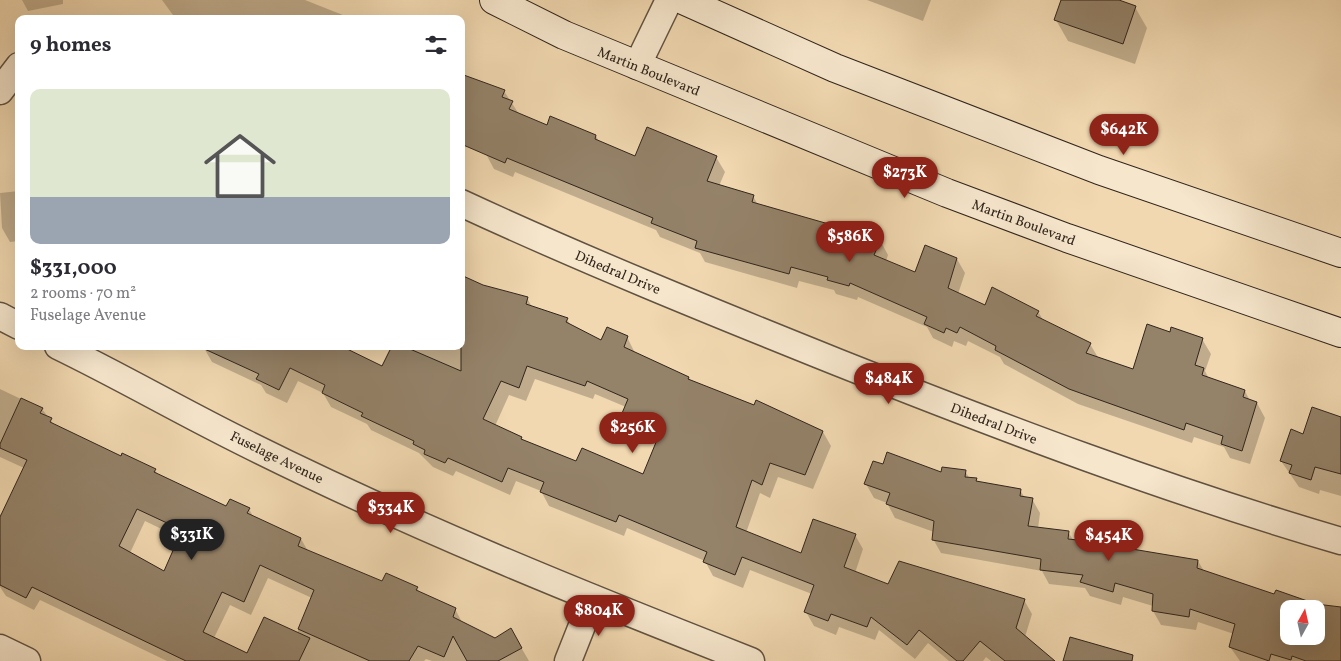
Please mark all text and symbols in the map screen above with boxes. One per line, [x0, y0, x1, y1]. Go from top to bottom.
text: 9 homes [30, 31, 111, 60]
icon: filters [422, 31, 450, 59]
street label: Martin Boulevard [594, 43, 703, 102]
pin: $642K [1089, 114, 1159, 156]
text: $642K [1100, 119, 1148, 141]
icon: home [195, 121, 285, 211]
pin: $273K [870, 156, 940, 199]
text: $273K [883, 162, 927, 184]
street label: Martin Boulevard [969, 196, 1078, 251]
pin: $586K [815, 220, 885, 263]
text: $586K [827, 226, 873, 248]
street label: Dihedral Drive [572, 247, 663, 300]
text: $331,000 [30, 254, 117, 283]
text: 2 rooms · 70 m² [30, 283, 136, 305]
text: Fuselage Avenue [30, 305, 146, 327]
pin: $484K [854, 362, 924, 405]
text: $484K [865, 368, 913, 390]
street label: Dihedral Drive [947, 399, 1040, 450]
pin: $256K [598, 412, 668, 454]
text: $256K [610, 417, 656, 439]
street label: Fuselage Avenue [227, 428, 326, 489]
pin: $334K [356, 492, 426, 534]
text: $334K [368, 497, 414, 519]
pin: $331K [157, 518, 227, 561]
pin: $454K [1074, 520, 1144, 562]
text: $331K [170, 524, 214, 546]
text: $454K [1085, 525, 1133, 547]
pin: $804K [564, 594, 634, 637]
text: $804K [575, 600, 623, 622]
north arrow [1280, 600, 1325, 645]
map controls [1280, 600, 1325, 645]

